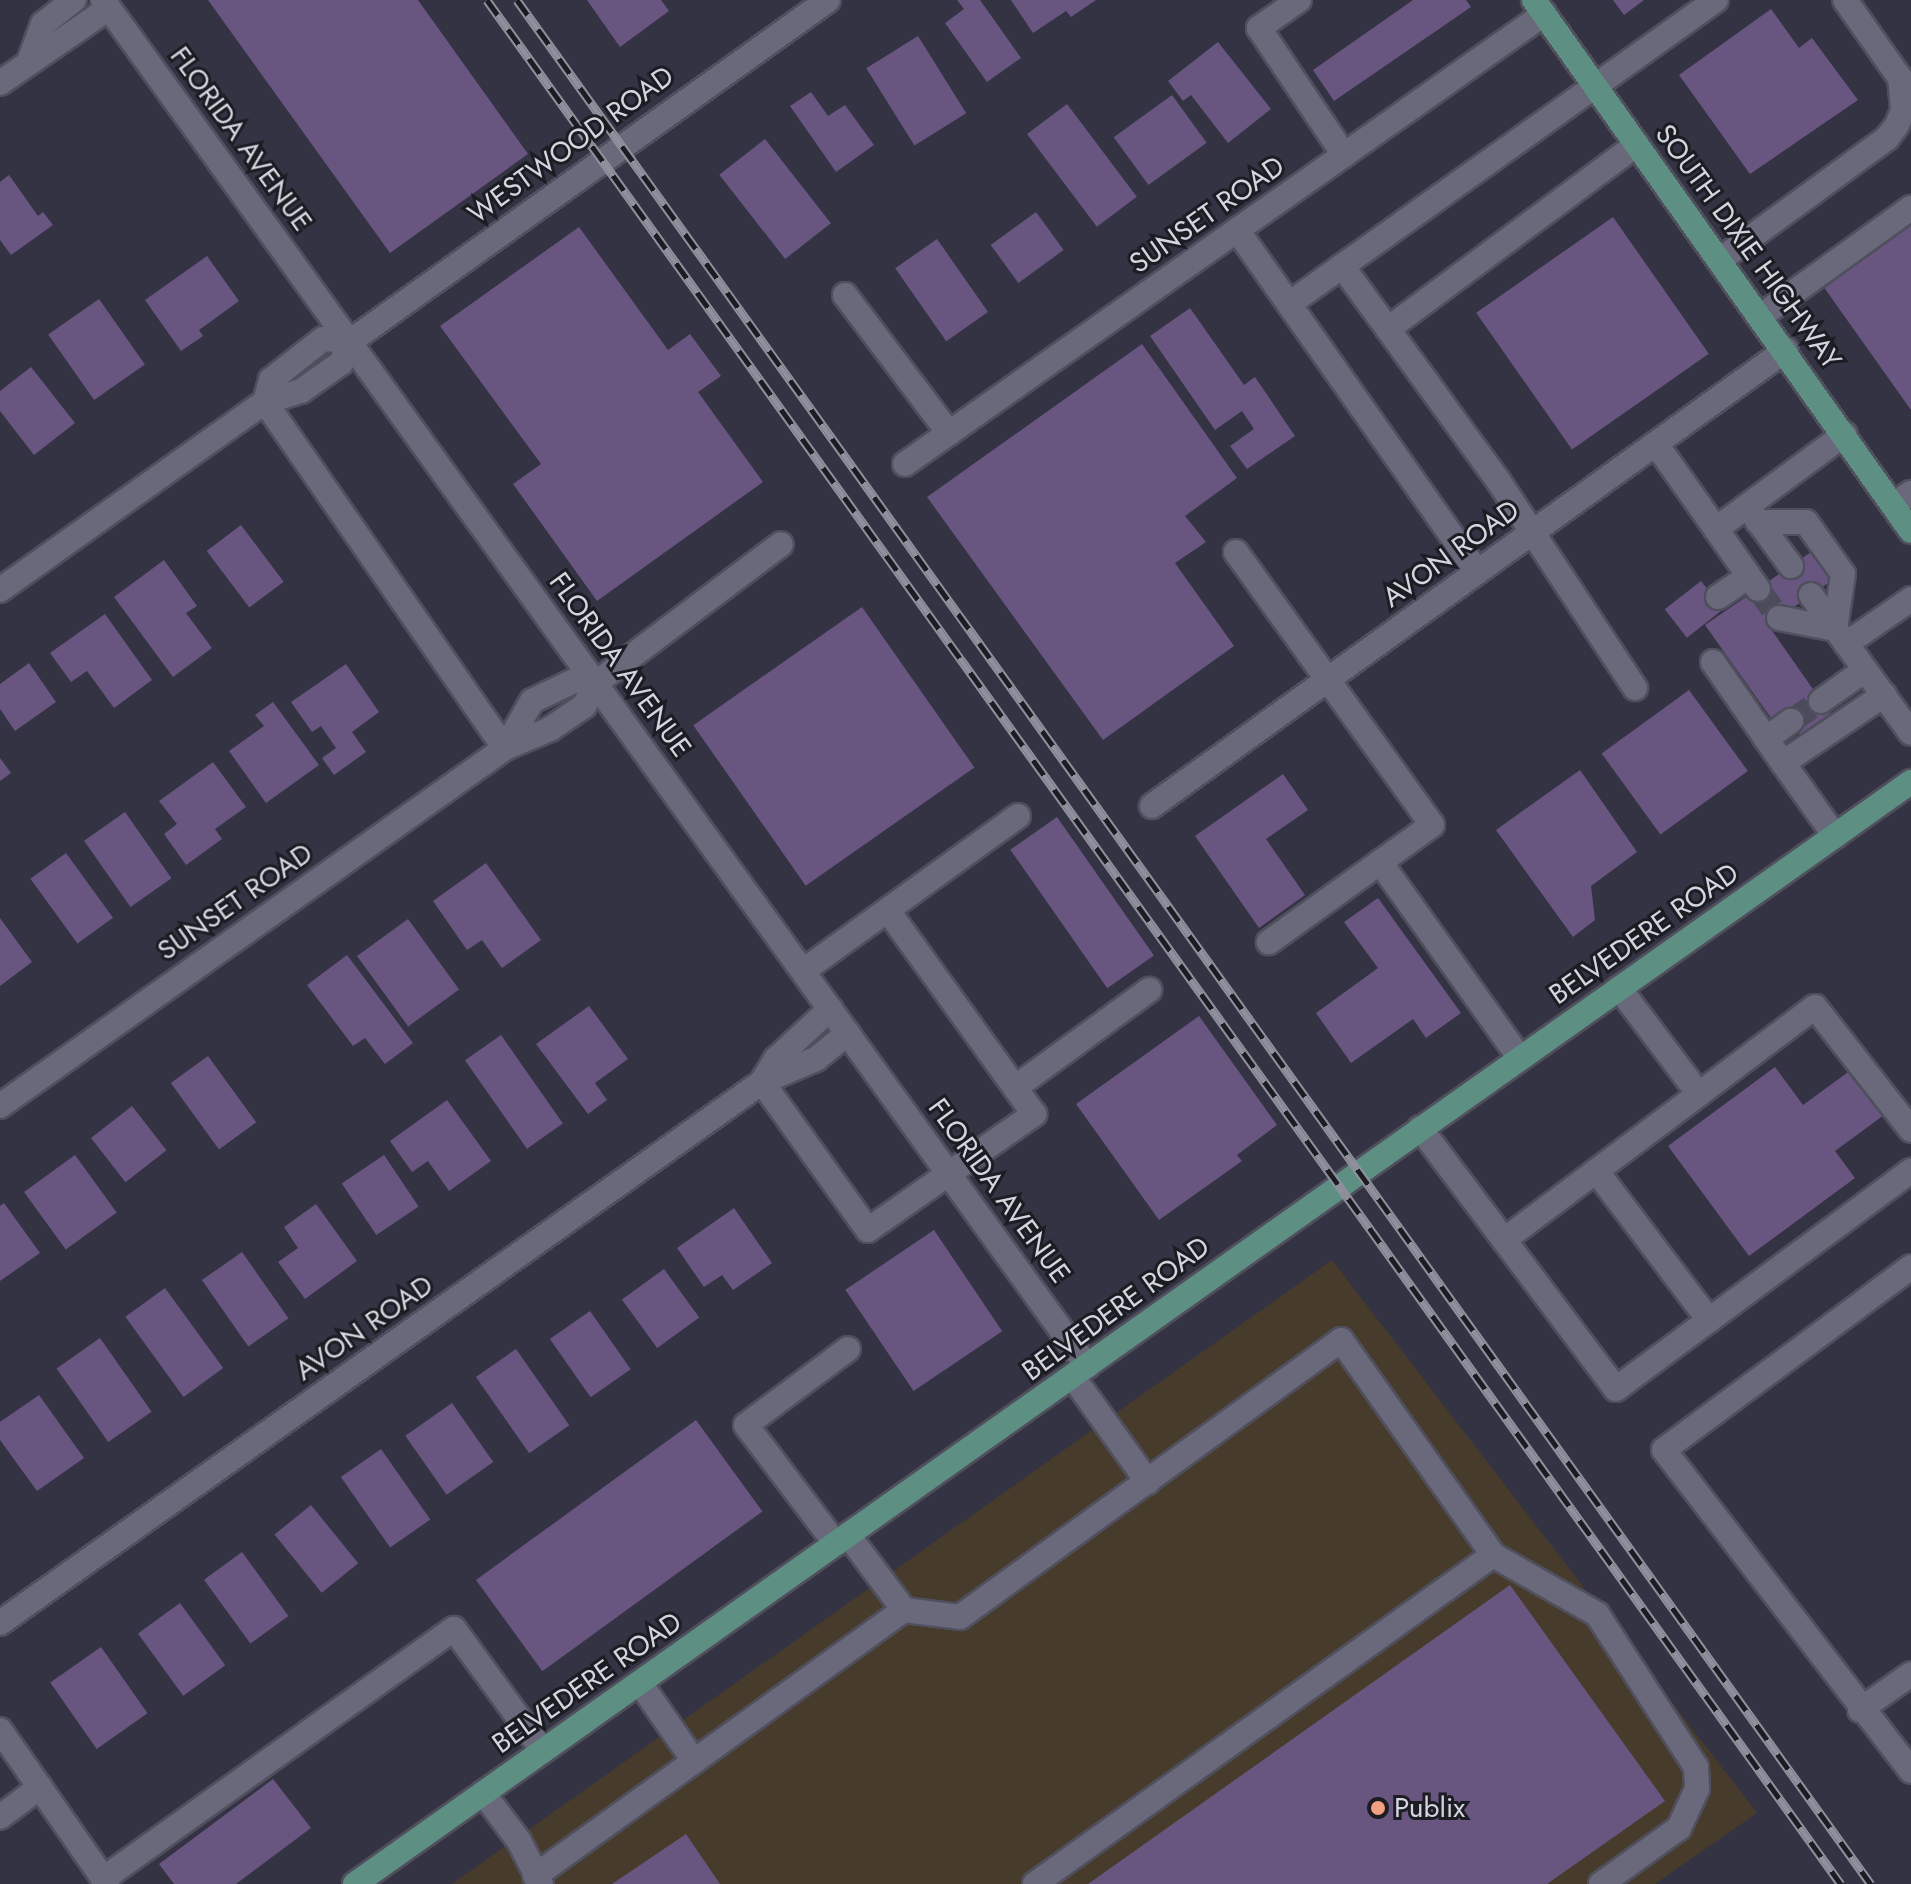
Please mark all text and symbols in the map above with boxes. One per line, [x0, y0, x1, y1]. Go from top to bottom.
street label: FLORIDA AVENUE [163, 40, 319, 238]
street label: WESTWOOD ROAD [462, 59, 680, 231]
street label: SOUTH DIXIE HIGHWAY [1648, 118, 1848, 376]
street label: SUNSET ROAD [1123, 149, 1291, 281]
street label: AVON ROAD [1376, 493, 1526, 615]
street label: FLORIDA AVENUE [542, 566, 698, 764]
street label: SUNSET ROAD [151, 836, 319, 968]
street label: BELVEDERE ROAD [1543, 856, 1745, 1012]
street label: FLORIDA AVENUE [921, 1092, 1077, 1290]
street label: BELVEDERE ROAD [1016, 1230, 1216, 1388]
street label: AVON ROAD [289, 1268, 439, 1388]
street label: BELVEDERE ROAD [486, 1605, 688, 1761]
place label: Publix [1394, 1791, 1465, 1825]
marker: Publix [1369, 1799, 1387, 1817]

